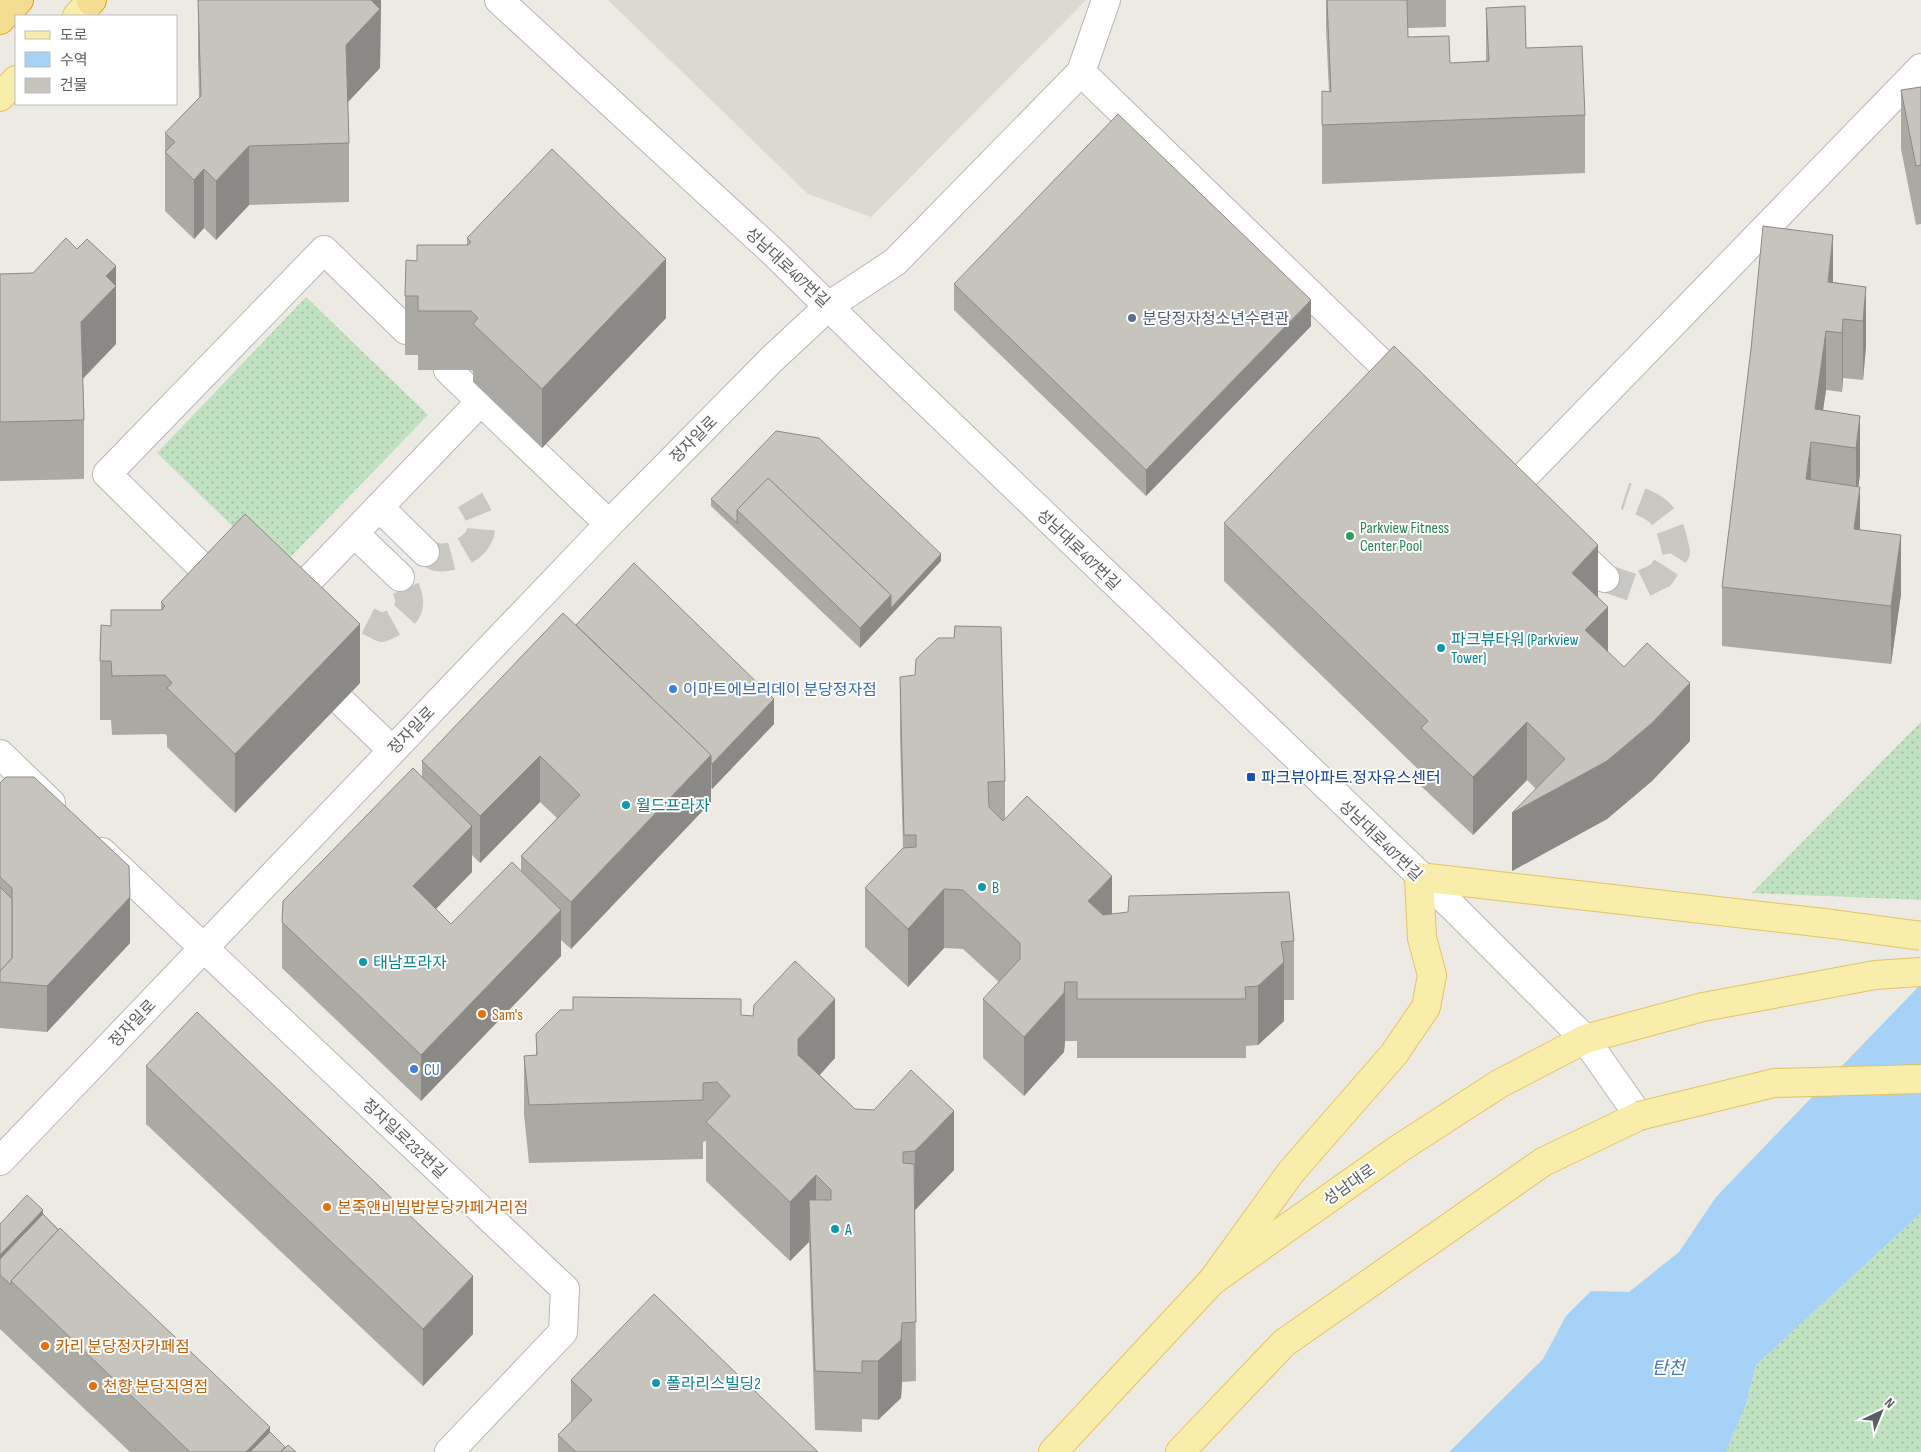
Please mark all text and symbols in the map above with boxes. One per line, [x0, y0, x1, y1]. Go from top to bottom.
legend [15, 15, 178, 105]
text: 도로 [60, 26, 88, 45]
text: 수역 [60, 51, 88, 70]
text: 건물 [60, 76, 88, 95]
street label: 성남대로407번길 [741, 224, 833, 312]
place label: 분당정자청소년수련관 [1142, 310, 1289, 329]
marker: 분당정자청소년수련관 [1126, 312, 1138, 324]
street label: 정자일로 [667, 412, 722, 468]
street label: 성남대로407번길 [1032, 506, 1124, 595]
place label: Parkview Fitness Center Pool [1360, 519, 1449, 556]
marker: Parkview Fitness Center Pool [1344, 530, 1356, 542]
place label: 파크뷰타워 (Parkview Tower) [1451, 631, 1579, 668]
marker: 파크뷰타워 (Parkview Tower) [1435, 642, 1447, 654]
place label: 이마트에브리데이 분당정자점 [683, 681, 877, 700]
marker: 이마트에브리데이 분당정자점 [667, 683, 679, 695]
street label: 정자일로 [385, 703, 440, 759]
place label: 파크뷰아파트.정자유스센터 [1261, 769, 1441, 788]
marker: 파크뷰아파트.정자유스센터 [1245, 771, 1257, 783]
place label: 월드프라자 [636, 797, 710, 816]
street label: 성남대로407번길 [1334, 797, 1426, 886]
marker: 월드프라자 [620, 799, 632, 811]
place label: B [992, 879, 999, 898]
marker: B [976, 881, 988, 893]
place label: 태남프라자 [373, 954, 447, 973]
marker: 태남프라자 [357, 956, 369, 968]
street label: 정자일로 [106, 996, 161, 1052]
place label: Sam's [492, 1006, 523, 1025]
marker: Sam's [476, 1008, 488, 1020]
place label: CU [424, 1061, 440, 1080]
marker: CU [408, 1063, 420, 1075]
street label: 정자일로232번길 [358, 1095, 450, 1183]
street label: 성남대로 [1320, 1160, 1380, 1210]
place label: 본죽앤비빔밥분당카페거리점 [337, 1199, 528, 1218]
marker: 본죽앤비빔밥분당카페거리점 [321, 1201, 333, 1213]
place label: A [844, 1221, 852, 1240]
marker: A [829, 1223, 841, 1235]
place label: 카리 분당정자카페점 [55, 1338, 190, 1357]
marker: 카리 분당정자카페점 [39, 1340, 51, 1352]
water label: 탄천 [1651, 1358, 1687, 1379]
place label: 폴라리스빌딩2 [666, 1375, 761, 1394]
marker: 폴라리스빌딩2 [650, 1377, 662, 1389]
place label: 천향 분당직영점 [103, 1378, 209, 1397]
marker: 천향 분당직영점 [87, 1380, 99, 1392]
north arrow [1856, 1387, 1906, 1437]
text: N [1881, 1394, 1898, 1412]

